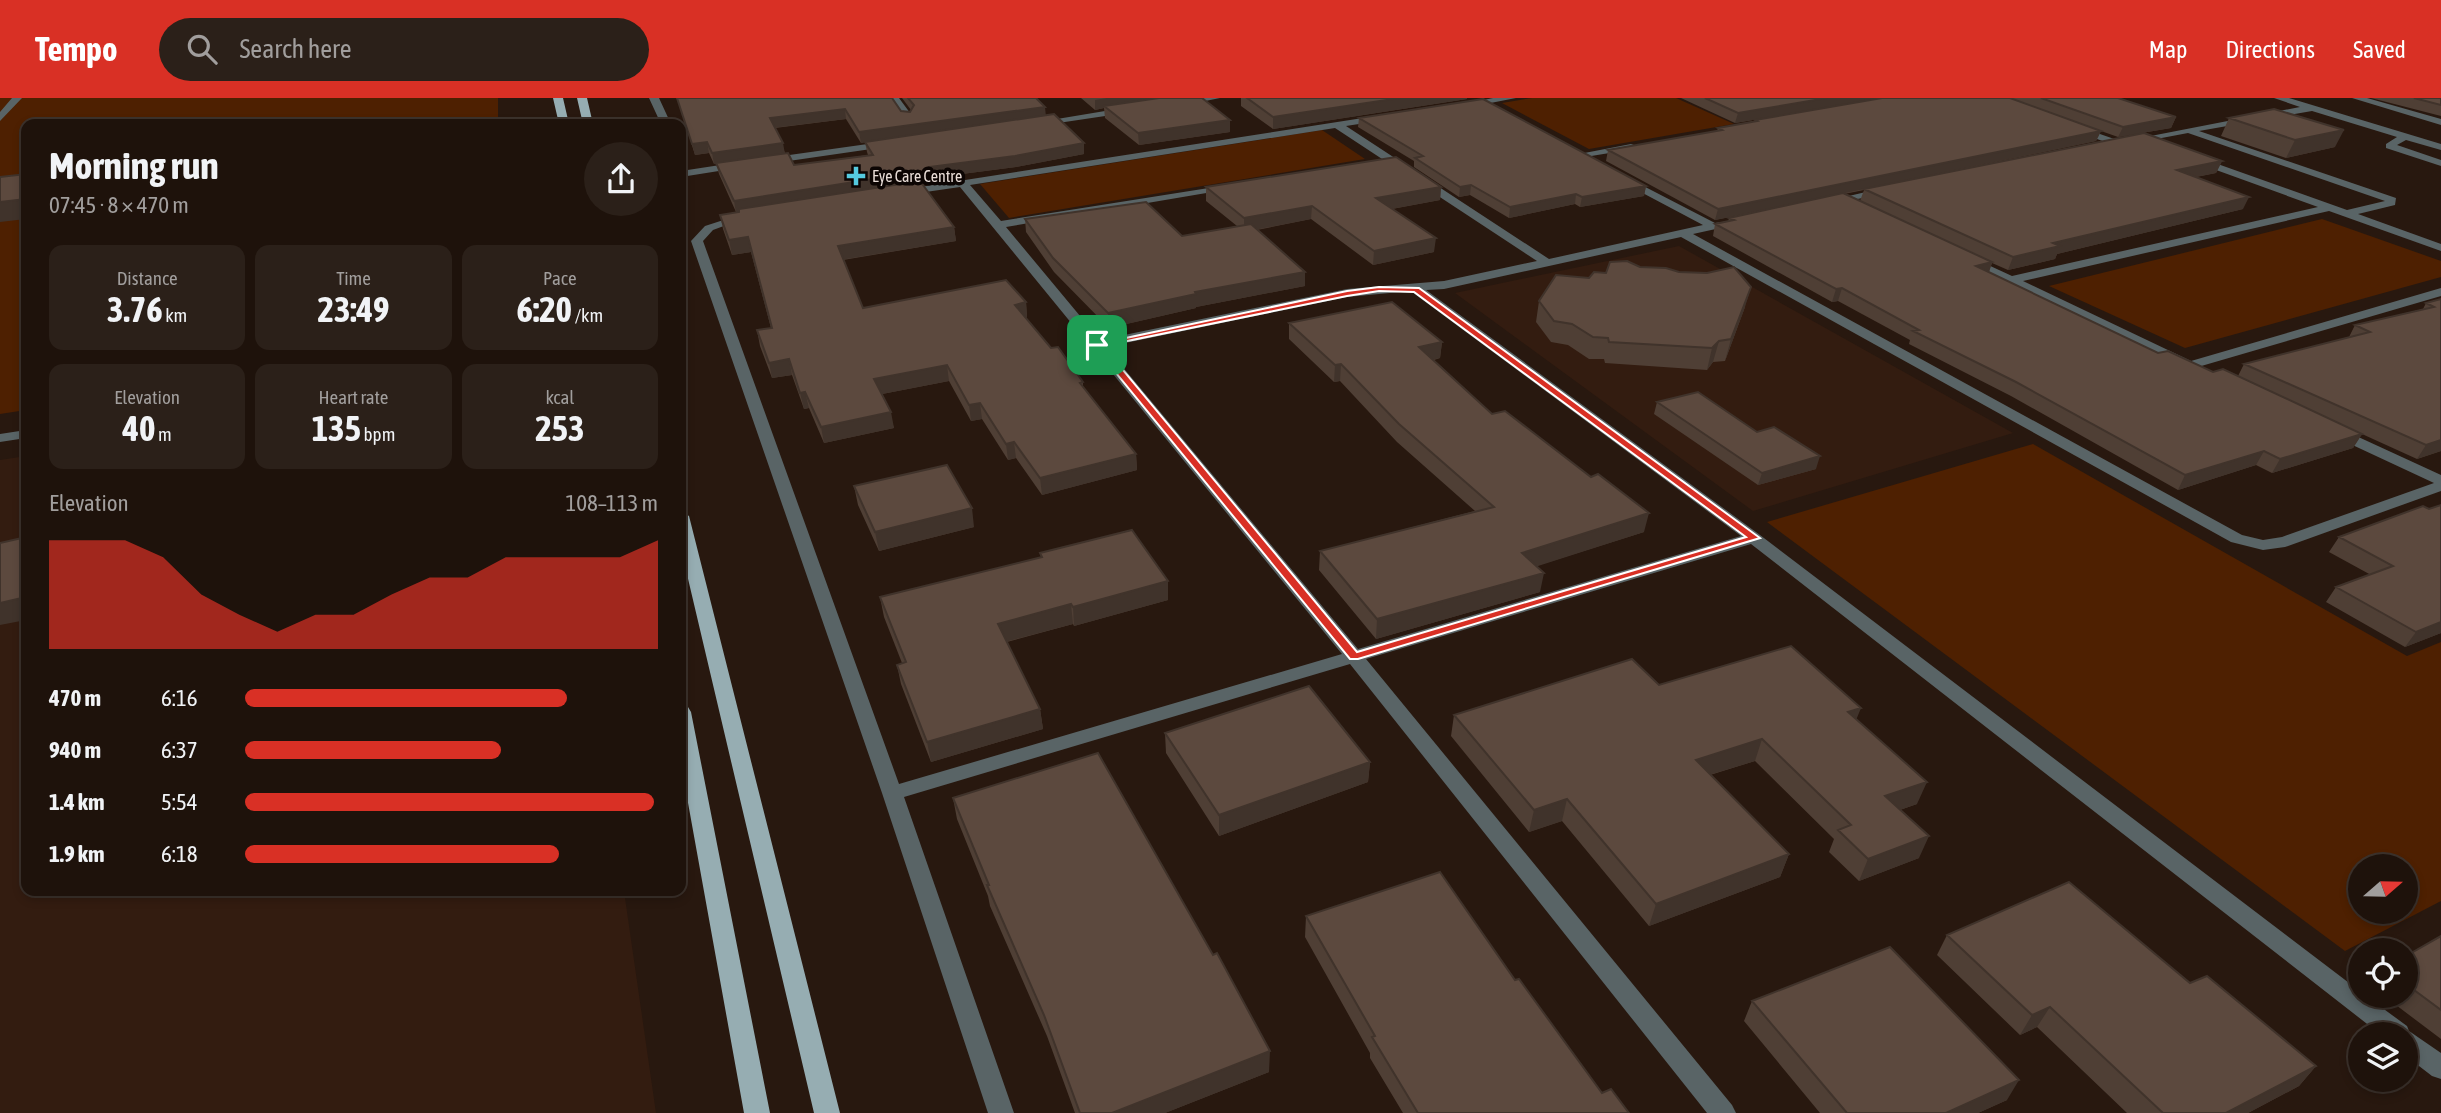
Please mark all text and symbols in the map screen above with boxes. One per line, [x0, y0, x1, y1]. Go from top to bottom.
search box [159, 18, 649, 81]
text: Tempo [35, 30, 117, 68]
icon: search [183, 30, 221, 68]
text: Search here [239, 34, 352, 64]
text: Map [2149, 36, 2187, 63]
text: Directions [2225, 36, 2315, 63]
text: Saved [2353, 36, 2406, 63]
button: share [584, 142, 658, 216]
text: Morning run [49, 144, 219, 187]
marker: Eye Care Centre [846, 166, 866, 186]
place label: Eye Care Centre [872, 167, 962, 186]
text: 07:45 · 8 × 470 m [49, 192, 189, 218]
text: Distance [117, 267, 178, 289]
text: Time [336, 267, 371, 289]
text: Pace [543, 267, 577, 289]
text: 3.76 [107, 289, 163, 329]
text: 23:49 [317, 289, 390, 329]
text: 6:20 [516, 289, 572, 329]
text: km [163, 304, 187, 326]
text: /km [572, 304, 603, 326]
pin [1067, 315, 1127, 375]
icon: arrive [1078, 326, 1116, 364]
text: Elevation [114, 386, 180, 408]
text: Heart rate [319, 386, 388, 408]
text: kcal [545, 386, 574, 408]
text: 40 [123, 408, 155, 448]
text: 135 [312, 408, 361, 448]
text: 253 [535, 408, 585, 448]
text: m [155, 423, 172, 445]
text: bpm [361, 423, 395, 445]
text: Elevation [49, 490, 129, 516]
text: 108–113 m [565, 490, 658, 516]
text: 470 m [49, 685, 101, 711]
text: 6:16 [161, 685, 198, 711]
text: 940 m [49, 737, 101, 763]
text: 6:37 [161, 737, 198, 763]
text: 1.4 km [49, 789, 105, 815]
text: 5:54 [161, 789, 198, 815]
text: 1.9 km [49, 841, 105, 867]
text: 6:18 [161, 841, 198, 867]
north arrow [2348, 854, 2418, 924]
map controls [2348, 854, 2418, 1092]
button: locate [2348, 938, 2418, 1008]
button: layers [2348, 1022, 2418, 1092]

